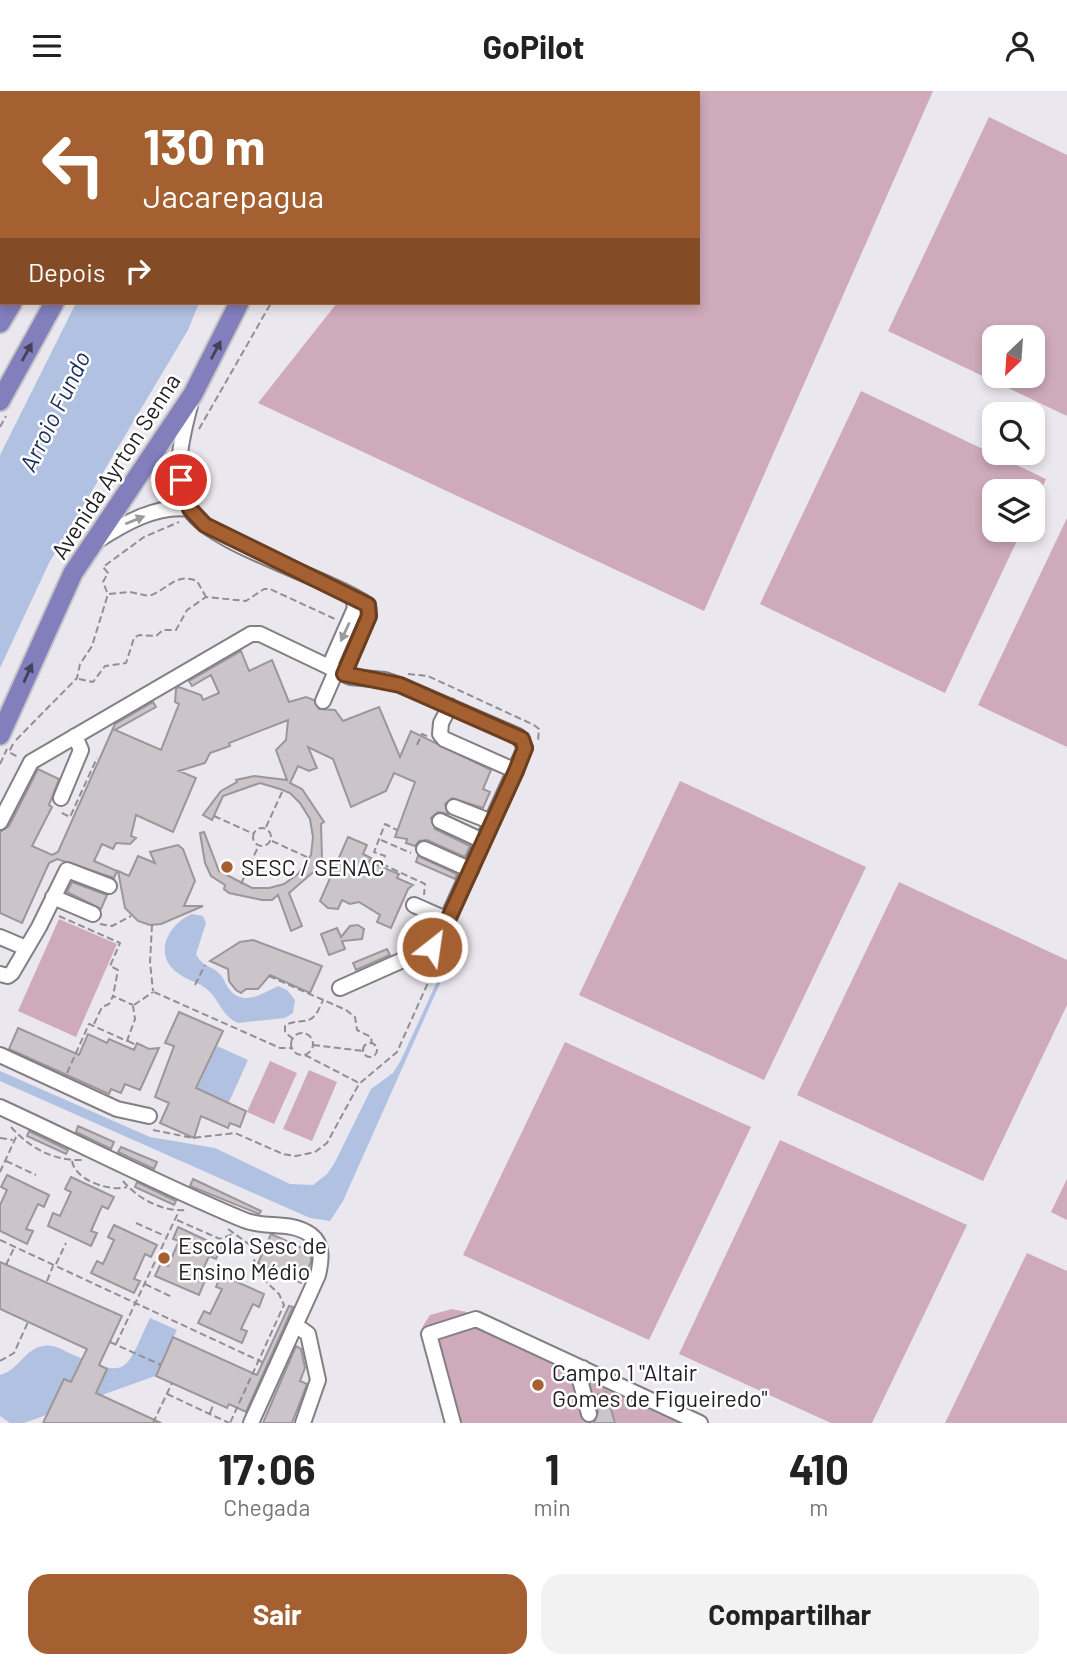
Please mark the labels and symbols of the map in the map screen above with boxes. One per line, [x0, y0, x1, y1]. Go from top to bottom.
north arrow [982, 325, 1045, 389]
one-way arrow [210, 341, 222, 360]
one-way arrow [21, 342, 33, 362]
water label: Arroio Fundo [12, 346, 96, 476]
street label: Avenida Ayrton Senna [45, 368, 185, 564]
pin [151, 450, 211, 510]
one-way arrow [125, 514, 146, 525]
one-way arrow [339, 622, 350, 643]
one-way arrow [22, 663, 34, 683]
place label: SESC / SENAC [241, 853, 385, 881]
marker: SESC / SENAC [219, 859, 235, 875]
position arrow [395, 910, 469, 984]
place label: Escola Sesc de Ensino Médio [178, 1231, 327, 1285]
marker: Escola Sesc de Ensino Médio [156, 1250, 172, 1266]
place label: Campo 1 "Altair Gomes de Figueiredo" [552, 1358, 768, 1412]
marker: Campo 1 "Altair Gomes de Figueiredo" [530, 1377, 546, 1393]

